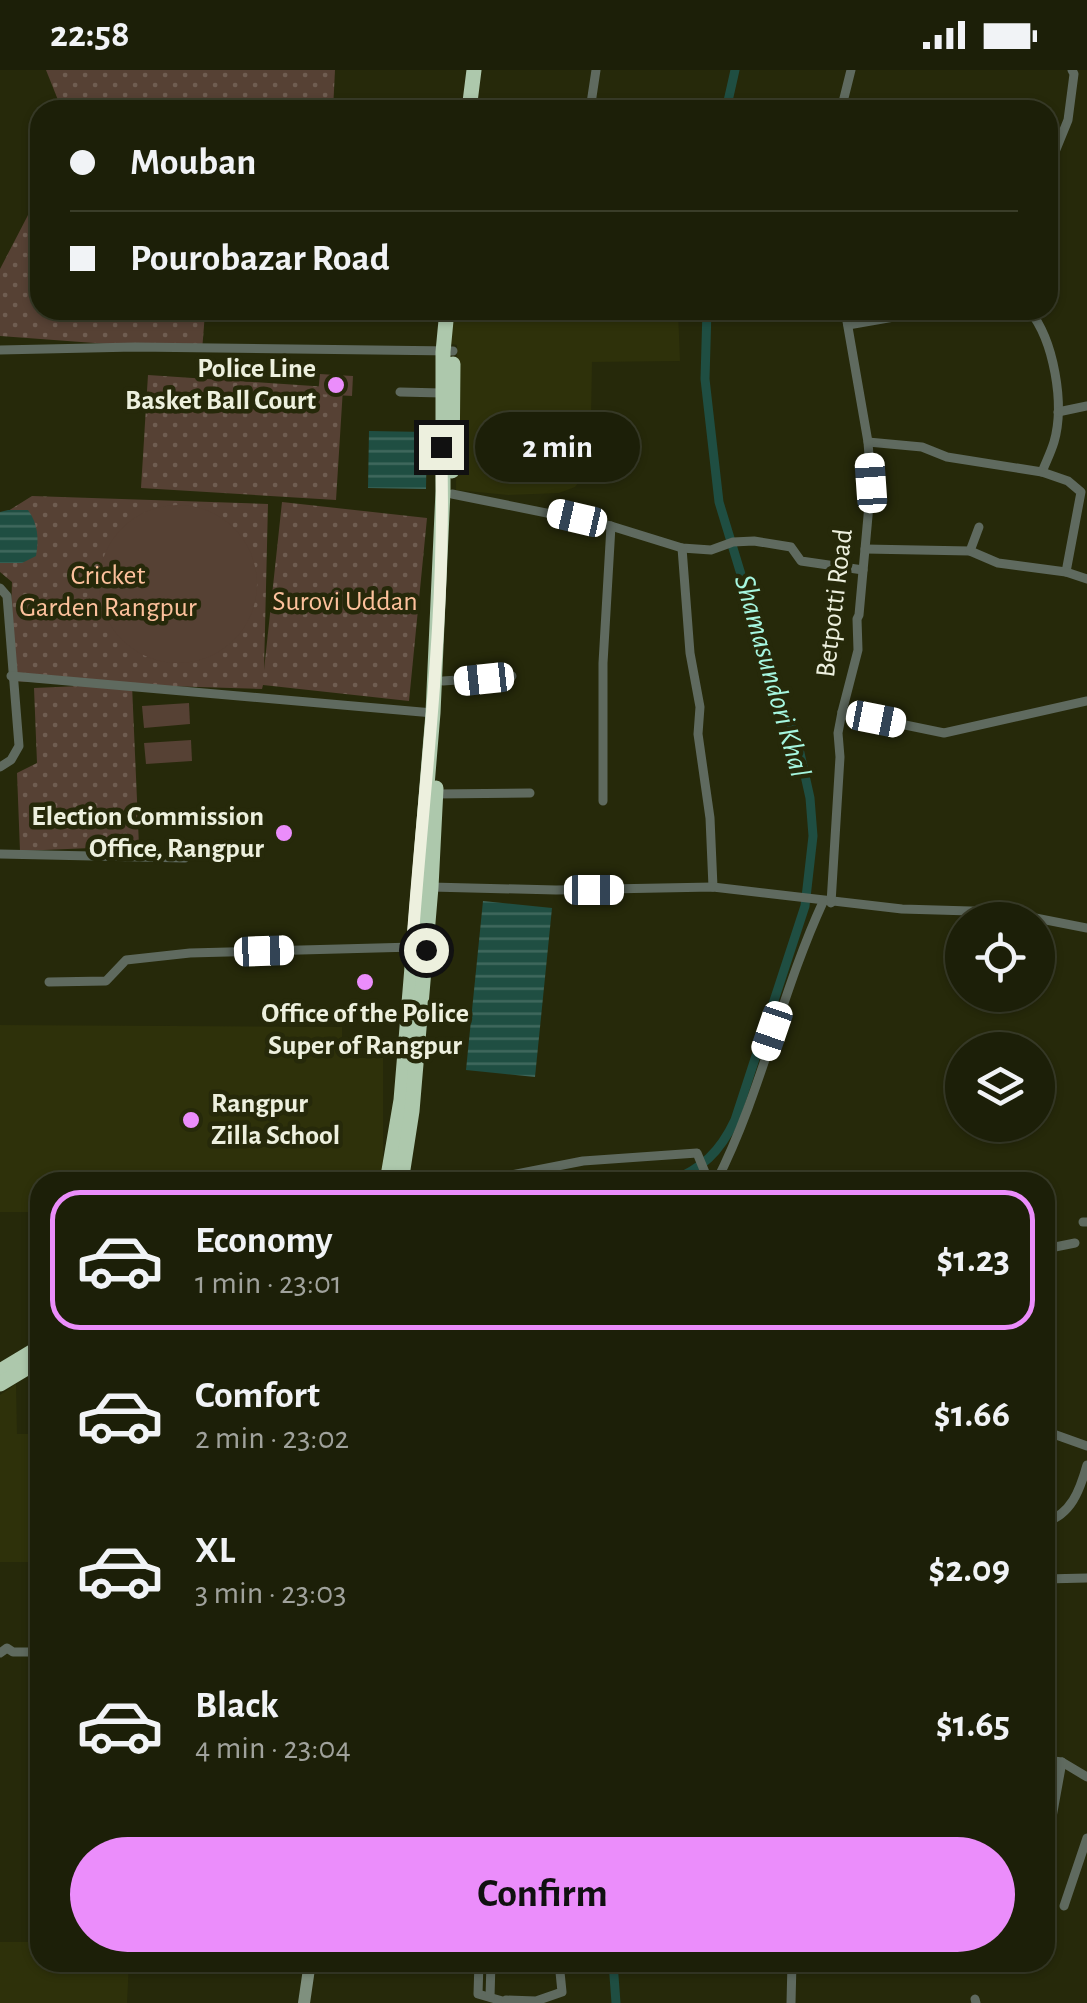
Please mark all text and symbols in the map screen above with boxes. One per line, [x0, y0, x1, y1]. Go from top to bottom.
text: 22:58 [50, 16, 130, 54]
text: Mouban [130, 144, 256, 182]
text: Pourobazar Road [130, 240, 390, 278]
place label: Police Line Basket Ball Court [125, 355, 317, 415]
marker: Police Line Basket Ball Court [325, 374, 347, 396]
callout: 2 min [476, 412, 641, 482]
route end [419, 425, 464, 470]
text: 2 min [522, 431, 593, 463]
car [854, 452, 888, 514]
car [544, 497, 610, 539]
street label: Betpotti Road [812, 527, 858, 679]
park label: Cricket Garden Rangpur [19, 562, 197, 622]
water label: Shamasundori Khal [729, 571, 815, 781]
park label: Surovi Uddan [272, 588, 418, 616]
car [453, 661, 515, 697]
car [844, 699, 908, 739]
place label: Election Commission Office, Rangpur [31, 803, 264, 863]
marker: Election Commission Office, Rangpur [273, 822, 295, 844]
car [564, 875, 624, 905]
map controls [945, 902, 1055, 1142]
button: locate [945, 902, 1055, 1012]
route start [404, 928, 449, 973]
car [233, 935, 295, 967]
marker: Office of the Police Super of Rangpur [354, 971, 376, 993]
car [748, 998, 796, 1064]
place label: Office of the Police Super of Rangpur [261, 1000, 469, 1060]
button: layers [945, 1032, 1055, 1142]
place label: Rangpur Zilla School [211, 1090, 340, 1150]
marker: Rangpur Zilla School [180, 1109, 202, 1131]
icon: car [75, 1215, 165, 1305]
text: Economy [195, 1222, 333, 1260]
text: $1.23 [936, 1241, 1010, 1279]
text: 1 min · 23:01 [195, 1267, 342, 1299]
icon: car [75, 1370, 165, 1460]
text: Comfort [195, 1377, 320, 1415]
text: $1.66 [934, 1396, 1010, 1434]
text: 2 min · 23:02 [195, 1422, 349, 1454]
icon: car [75, 1525, 165, 1615]
text: XL [195, 1532, 235, 1570]
text: $2.09 [928, 1551, 1010, 1589]
text: 3 min · 23:03 [195, 1577, 346, 1609]
icon: car [75, 1680, 165, 1770]
text: Black [195, 1687, 279, 1725]
text: $1.65 [936, 1706, 1010, 1744]
text: 4 min · 23:04 [195, 1732, 351, 1764]
button: Confirm [70, 1837, 1015, 1952]

